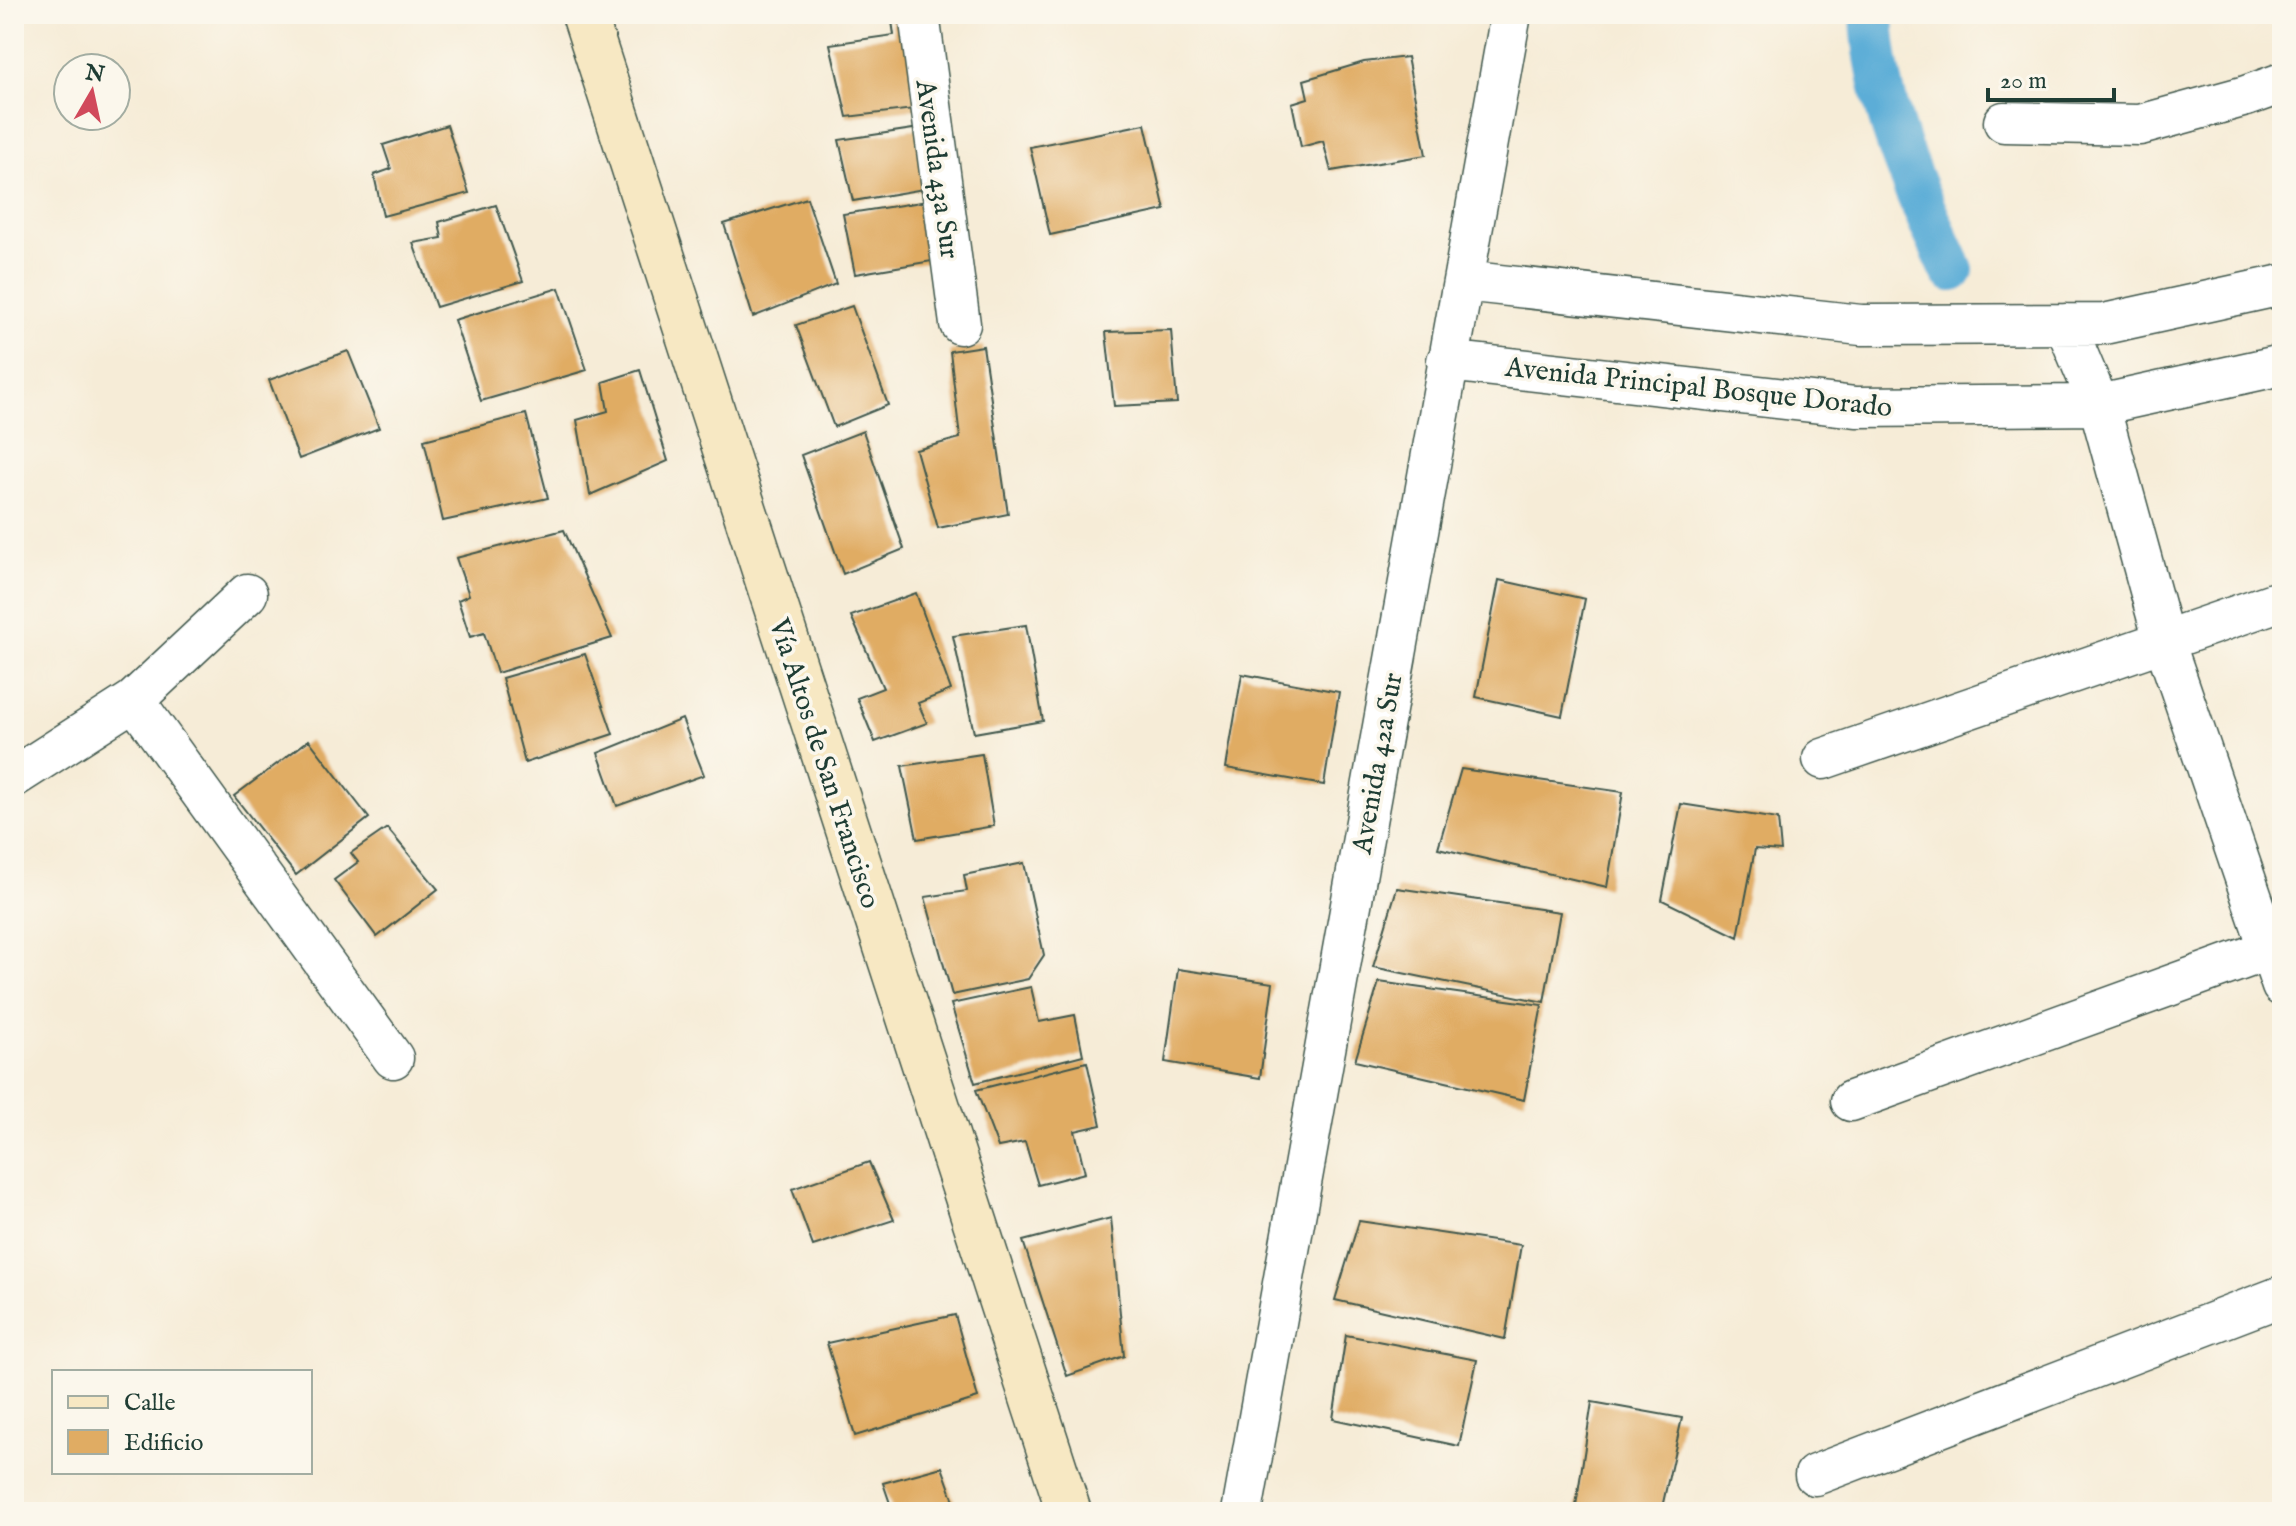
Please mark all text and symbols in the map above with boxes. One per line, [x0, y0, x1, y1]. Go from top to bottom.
north arrow [52, 52, 132, 132]
scale bar [1988, 52, 2114, 102]
text: N [82, 59, 106, 90]
text: 20 m [2000, 66, 2047, 97]
street label: Avenida 43a Sur [906, 77, 966, 261]
street label: Avenida Principal Bosque Dorado [1503, 351, 1894, 426]
street label: Vía Altos de San Francisco [760, 613, 887, 913]
street label: Avenida 42a Sur [1345, 670, 1412, 858]
legend [52, 1370, 312, 1474]
text: Calle [124, 1388, 176, 1419]
text: Edificio [124, 1428, 203, 1459]

